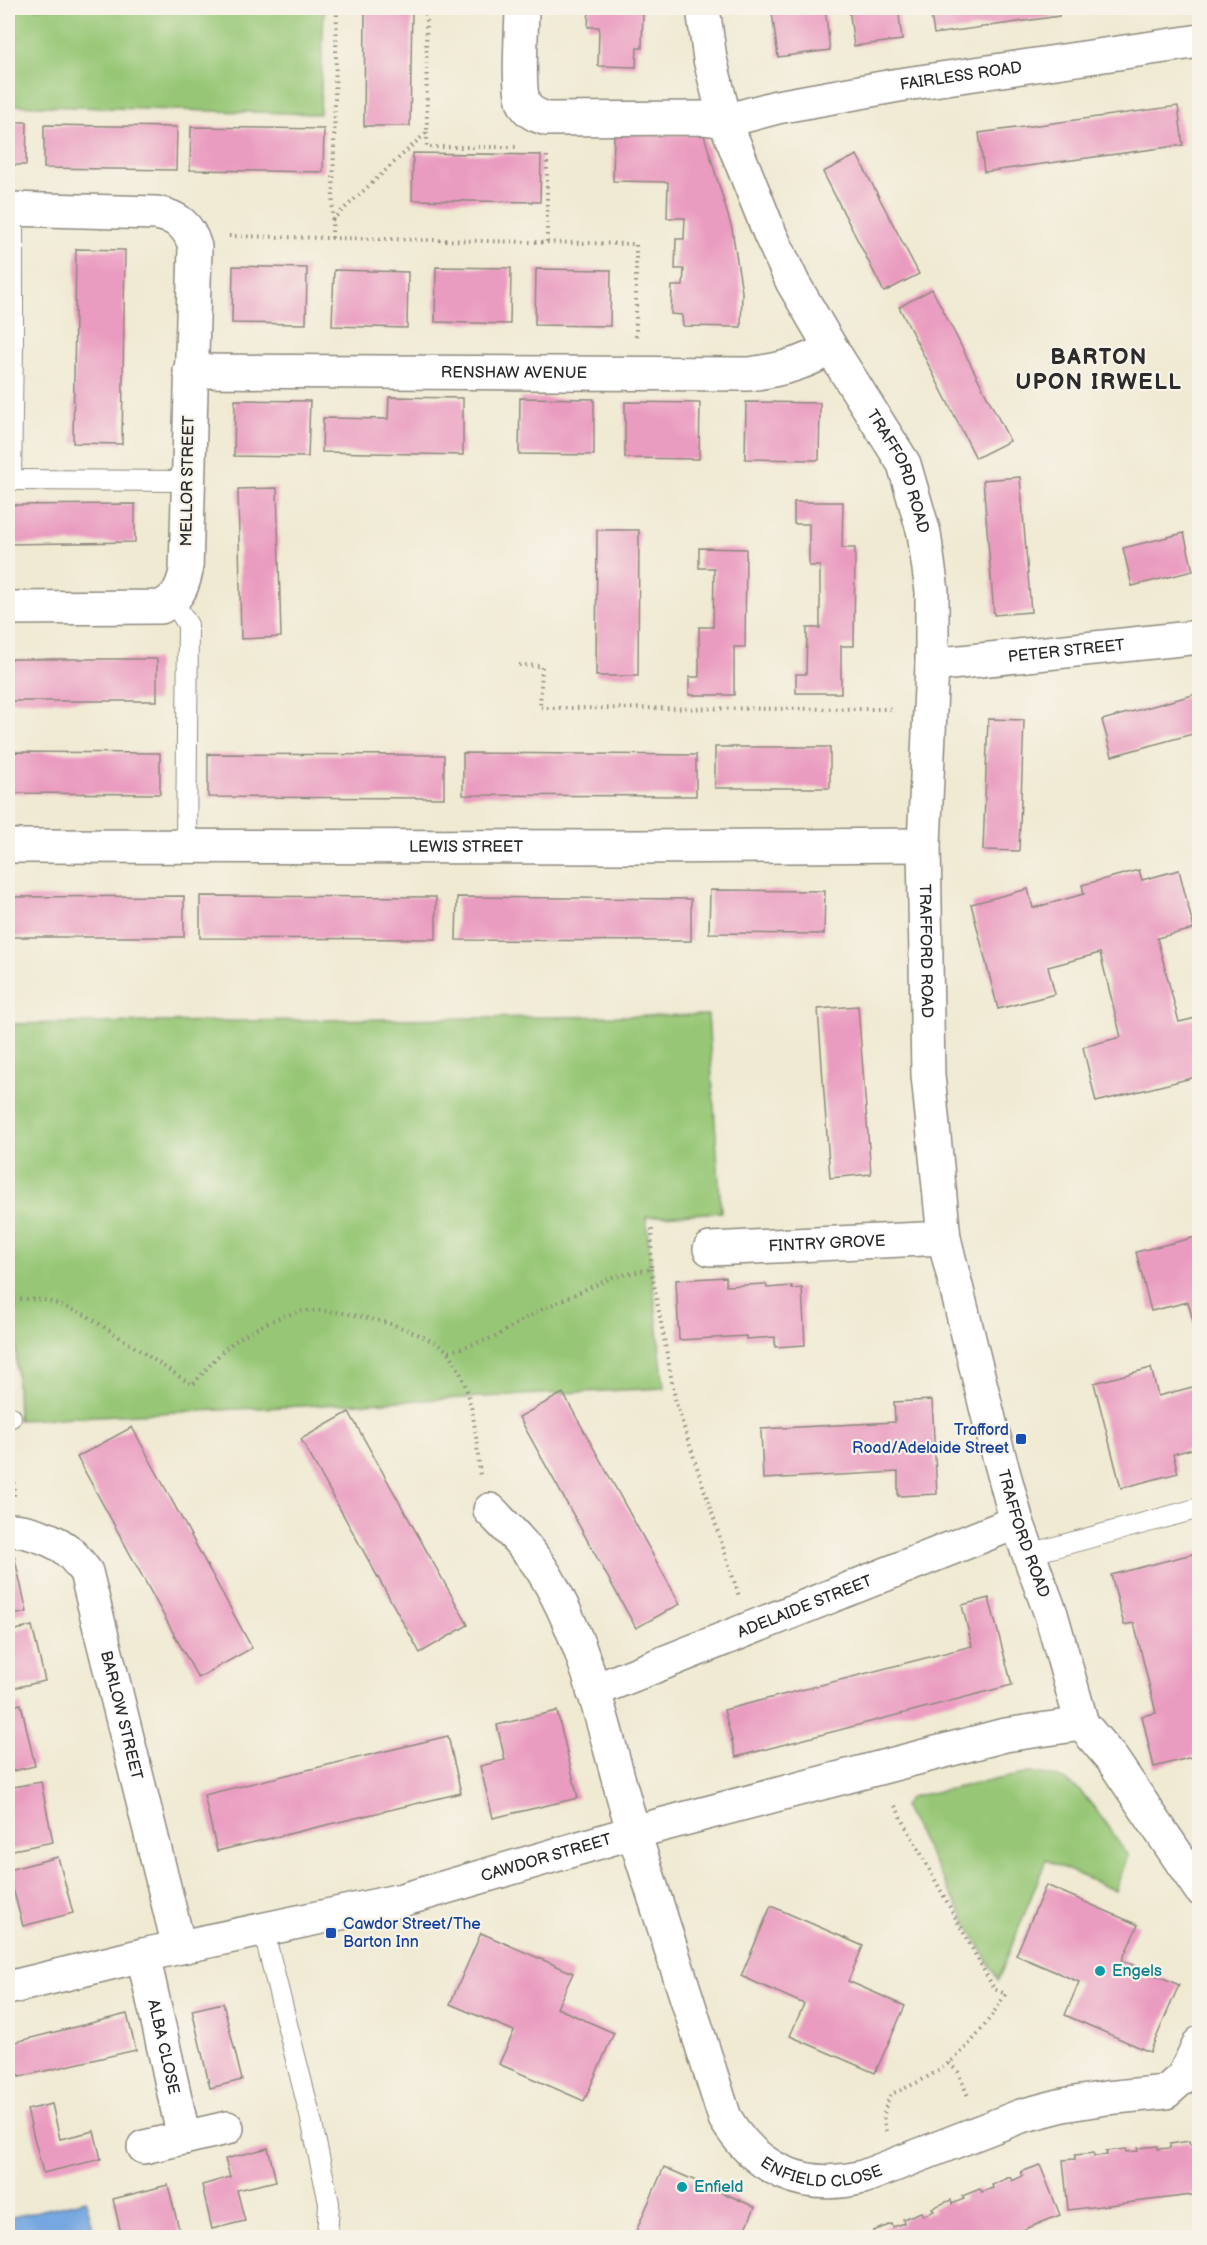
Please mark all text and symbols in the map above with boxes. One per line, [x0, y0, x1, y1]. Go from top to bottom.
street label: FAIRLESS ROAD [899, 58, 1023, 94]
district label: BARTON UPON IRWELL [1015, 344, 1183, 396]
street label: RENSHAW AVENUE [441, 363, 587, 383]
street label: TRAFFORD ROAD [863, 406, 933, 535]
street label: MELLOR STREET [177, 415, 199, 547]
street label: PETER STREET [1007, 635, 1126, 667]
street label: LEWIS STREET [409, 837, 523, 856]
street label: TRAFFORD ROAD [915, 884, 937, 1018]
street label: FINTRY GROVE [768, 1231, 886, 1256]
place label: Trafford Road/Adelaide Street [852, 1421, 1009, 1458]
marker: Trafford Road/Adelaide Street [1014, 1432, 1028, 1446]
street label: TRAFFORD ROAD [994, 1467, 1054, 1600]
street label: ADELAIDE STREET [735, 1571, 875, 1642]
street label: BARLOW STREET [96, 1649, 147, 1782]
street label: CAWDOR STREET [479, 1830, 614, 1886]
place label: Cawdor Street/The Barton Inn [343, 1915, 481, 1952]
marker: Cawdor Street/The Barton Inn [324, 1926, 338, 1940]
place label: Engels [1112, 1962, 1162, 1981]
marker: Engels [1093, 1964, 1107, 1978]
street label: ALBA CLOSE [144, 1998, 183, 2096]
street label: ENFIELD CLOSE [757, 2153, 885, 2191]
place label: Enfield [694, 2178, 743, 2197]
marker: Enfield [675, 2180, 689, 2194]

